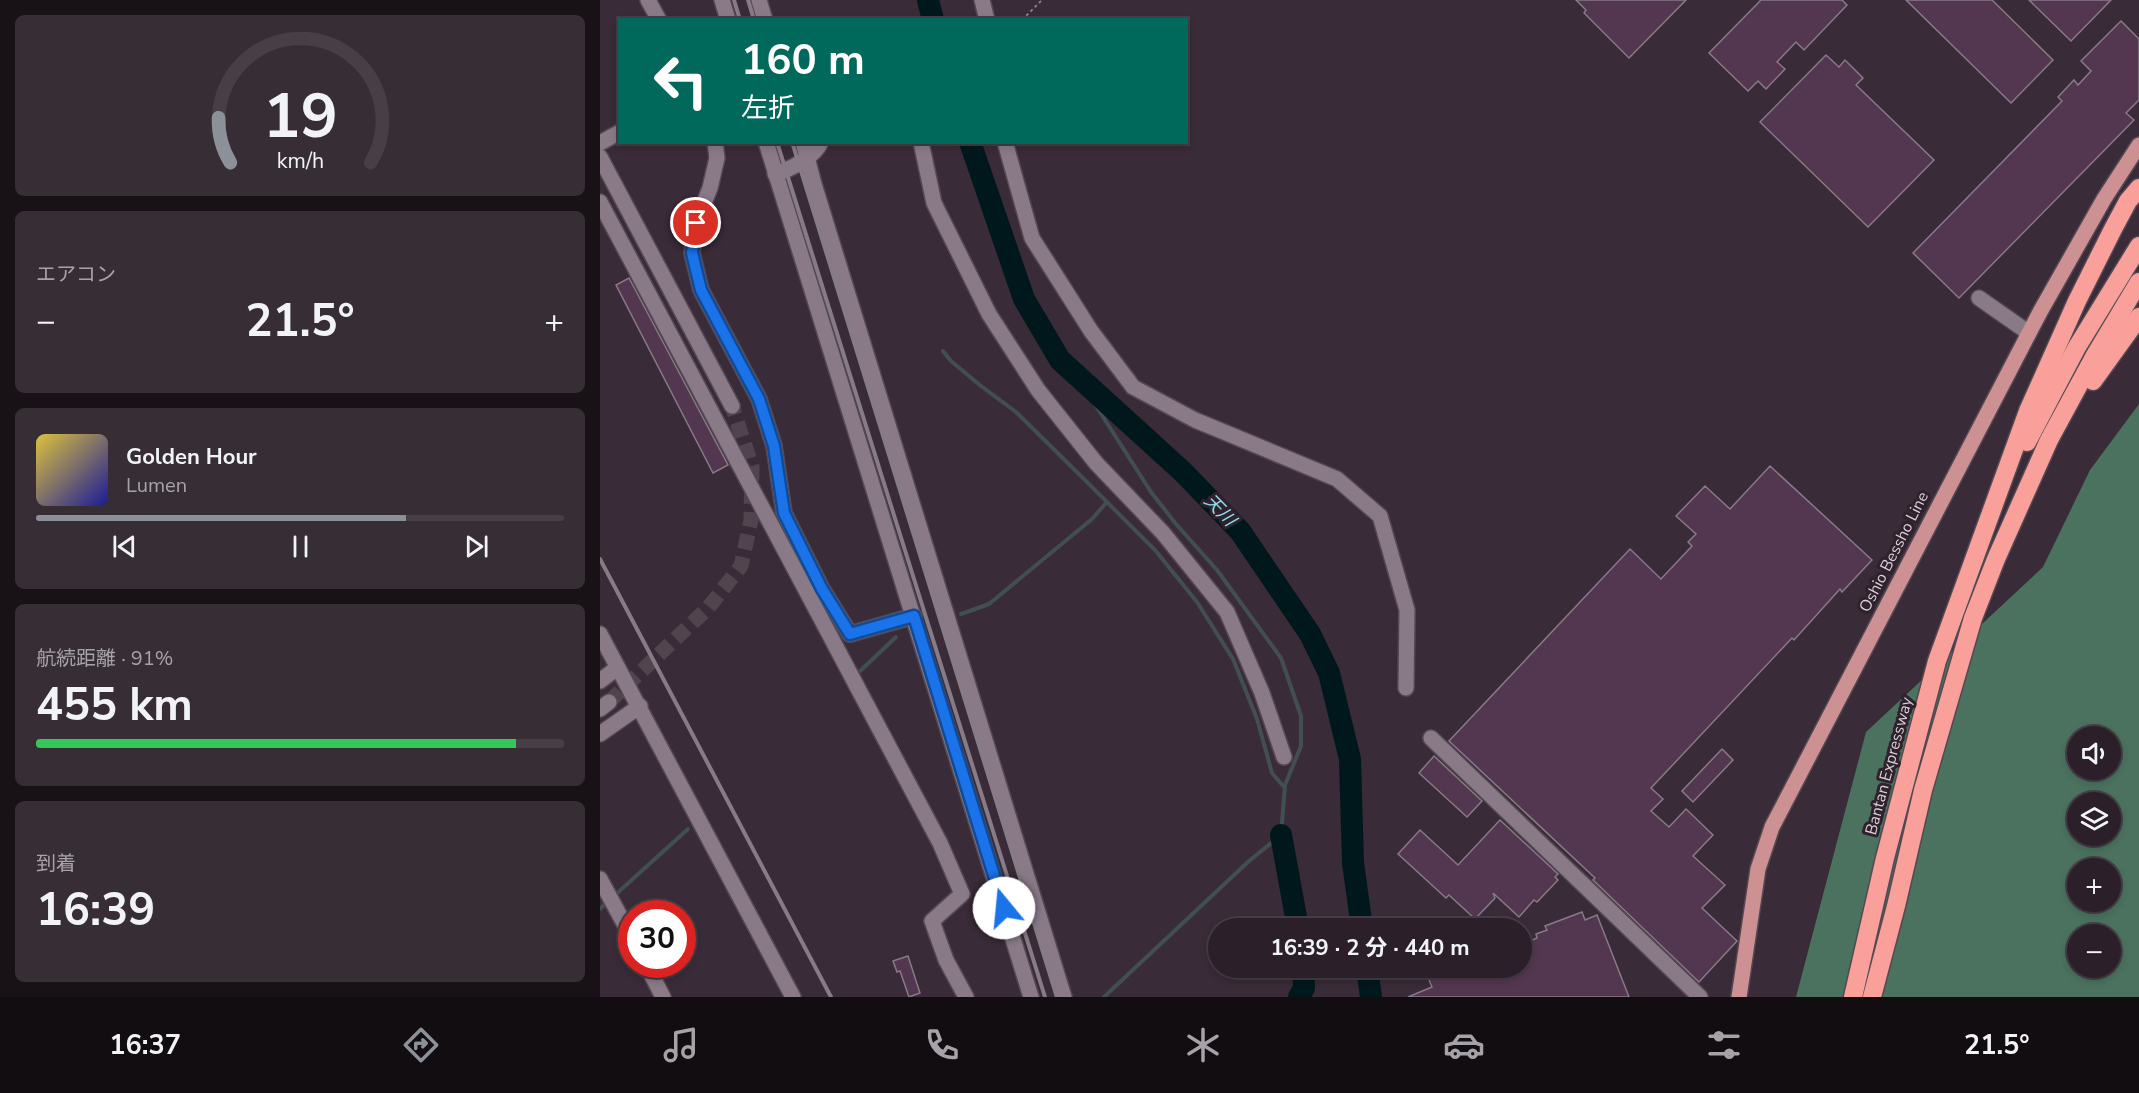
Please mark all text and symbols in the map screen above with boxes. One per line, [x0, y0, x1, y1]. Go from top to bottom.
text: 160 m [741, 32, 865, 89]
icon: left [642, 42, 720, 120]
text: 19 [263, 74, 337, 159]
text: 左折 [741, 90, 795, 127]
text: km/h [276, 146, 324, 176]
pin [670, 197, 721, 248]
icon: arrive [679, 206, 712, 239]
text: エアコン [36, 261, 116, 288]
text: 21.5° [245, 291, 355, 352]
text: − [36, 299, 56, 344]
text: + [544, 299, 564, 344]
text: Golden Hour [126, 442, 257, 472]
text: Lumen [126, 472, 187, 499]
street label: Oshio Bessho Line [1854, 488, 1934, 616]
water label: 天川 [1199, 489, 1243, 533]
icon: previous [108, 530, 141, 563]
icon: pause [284, 530, 317, 563]
icon: next [460, 530, 493, 563]
text: 航続距離 · 91% [36, 645, 173, 672]
text: 455 km [36, 675, 193, 736]
street label: Bantan Expressway [1860, 694, 1918, 837]
map controls [2067, 726, 2121, 978]
button: sound [2067, 726, 2121, 780]
button: layers [2067, 792, 2121, 846]
text: 到着 [36, 850, 76, 877]
button: + [2067, 858, 2121, 912]
position arrow [972, 876, 1036, 940]
text: 16:39 [36, 880, 155, 941]
speed limit sign: 30 [618, 900, 696, 978]
button: − [2067, 924, 2121, 978]
text: 16:39 · 2 分 · 440 m [1271, 933, 1469, 963]
icon: directions [400, 1024, 442, 1066]
icon: music [660, 1024, 702, 1066]
icon: phone [921, 1024, 963, 1066]
icon: climate [1182, 1024, 1224, 1066]
icon: car [1443, 1024, 1485, 1066]
icon: filters [1703, 1024, 1745, 1066]
text: 16:37 [109, 1027, 181, 1064]
text: 21.5° [1964, 1027, 2030, 1064]

